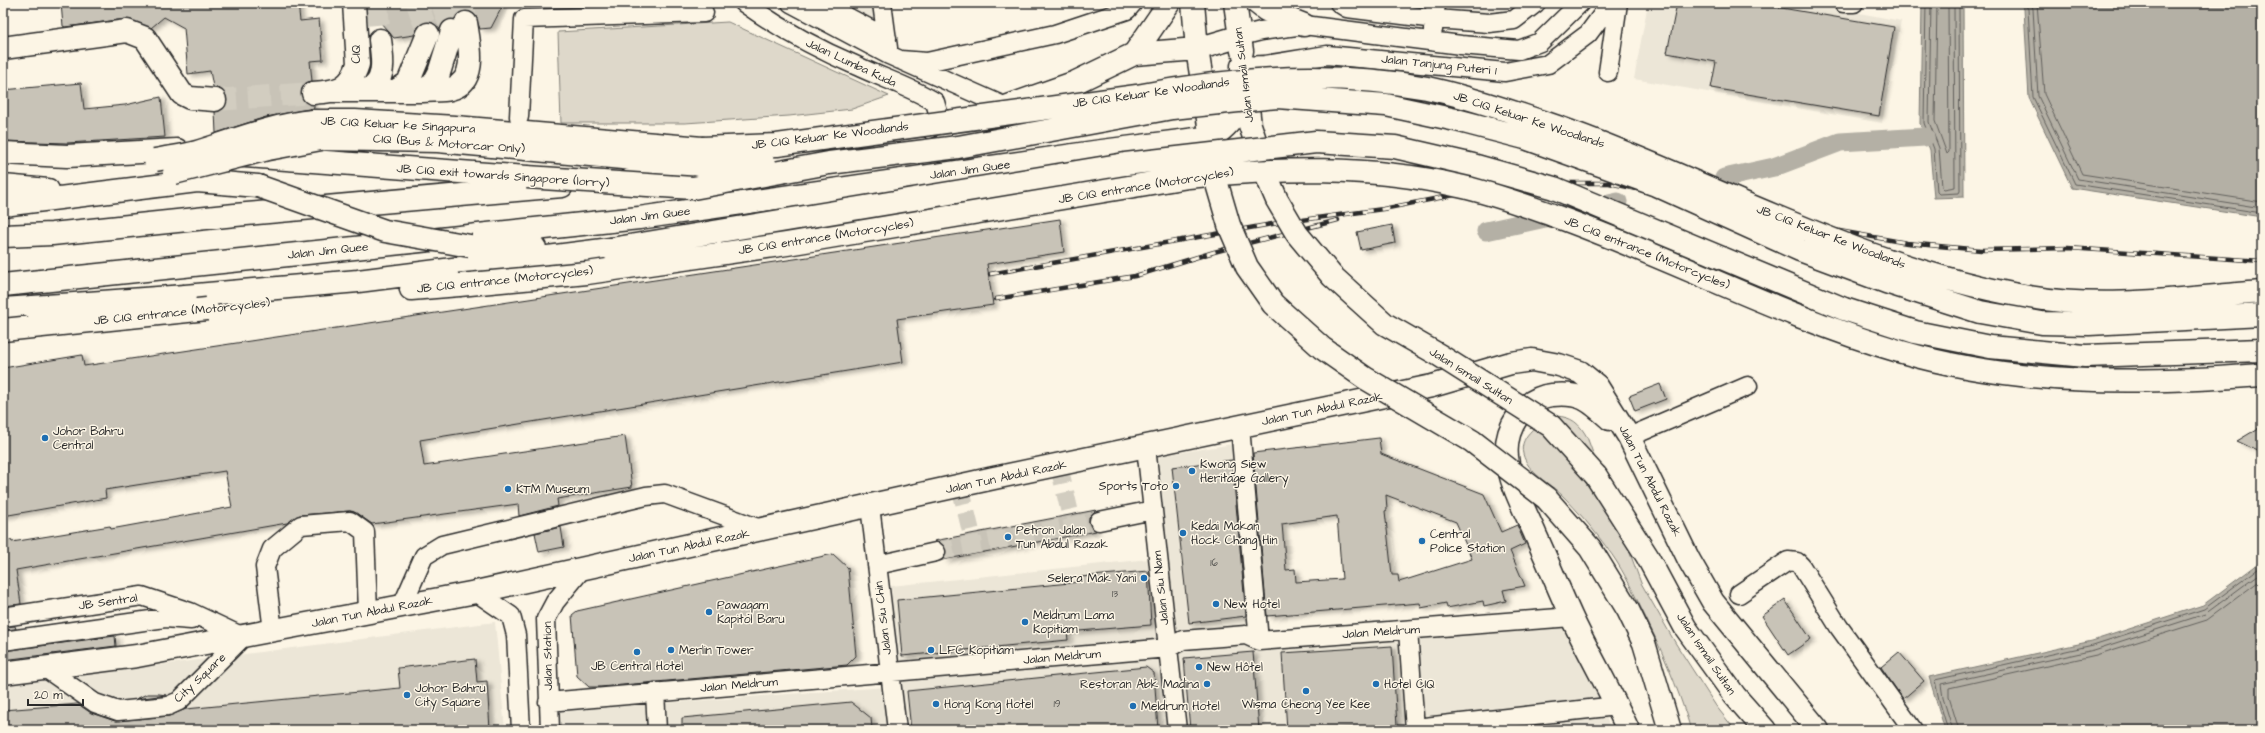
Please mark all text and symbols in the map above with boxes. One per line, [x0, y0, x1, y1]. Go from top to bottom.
street label: Jalan Ismail Sultan [1230, 26, 1258, 124]
street label: Jalan Lumba Kuda [803, 35, 899, 91]
street label: CIQ [348, 44, 365, 63]
street label: Jalan Tanjung Puteri 1 [1380, 50, 1498, 81]
street label: JB CIQ Keluar Ke Woodlands [1071, 74, 1231, 112]
street label: JB CIQ Keluar Ke Woodlands [1451, 87, 1607, 153]
street label: JB CIQ Keluar ke Singapura [320, 112, 476, 139]
street label: JB CIQ Keluar Ke Woodlands [750, 118, 910, 154]
street label: CIQ (Bus & Motorcar Only) [372, 130, 526, 159]
street label: Jalan Jim Quee [929, 156, 1012, 184]
street label: JB CIQ exit towards Singapore (lorry) [396, 160, 610, 193]
street label: JB CIQ entrance (Motorcycles) [1057, 164, 1235, 209]
street label: JB CIQ Keluar Ke Woodlands [1754, 201, 1908, 273]
street label: Jalan Jim Quee [609, 203, 692, 229]
street label: JB CIQ entrance (Motorcycles) [1561, 212, 1732, 295]
street label: JB CIQ entrance (Motorcycles) [737, 215, 915, 260]
street label: Jalan Jim Quee [287, 238, 370, 264]
street label: JB CIQ entrance (Motorcycles) [416, 262, 594, 299]
street label: JB CIQ entrance (Motorcycles) [93, 294, 271, 331]
street label: Jalan Ismail Sultan [1426, 343, 1516, 409]
street label: Jalan Tun Abdul Razak [1260, 388, 1385, 430]
street label: Jalan Tun Abdul Razak [1614, 422, 1686, 540]
place label: Johor Bahru Central [53, 423, 124, 454]
marker: Johor Bahru Central [40, 433, 50, 443]
street label: Jalan Tun Abdul Razak [944, 456, 1069, 498]
place label: Kwong Siew Heritage Gallery [1200, 456, 1289, 488]
marker: Kwong Siew Heritage Gallery [1187, 466, 1197, 476]
place label: Sports Toto [1099, 478, 1168, 495]
place label: KTM Museum [516, 481, 590, 498]
marker: Sports Toto [1171, 481, 1181, 491]
marker: KTM Museum [503, 484, 513, 494]
place label: Kedai Makan Hock Chang Hin [1191, 518, 1277, 550]
place label: Petron Jalan Tun Abdul Razak [1016, 522, 1108, 553]
street label: Jalan Tun Abdul Razak [627, 525, 752, 567]
place label: Central Police Station [1430, 526, 1505, 557]
marker: Kedai Makan Hock Chang Hin [1178, 528, 1188, 538]
marker: Petron Jalan Tun Abdul Razak [1003, 532, 1013, 542]
marker: Central Police Station [1417, 536, 1427, 546]
street label: Jalan Siu Nam [1149, 549, 1173, 626]
house number: 16 [1210, 556, 1218, 570]
place label: Selera Mak Yani [1047, 570, 1136, 587]
marker: Selera Mak Yani [1139, 573, 1149, 583]
street label: Jalan Siu Chin [870, 580, 896, 656]
house number: 13 [1112, 587, 1118, 601]
street label: JB Sentral [77, 589, 139, 615]
street label: Jalan Tun Abdul Razak [310, 592, 435, 632]
place label: New Hotel [1224, 596, 1280, 613]
place label: Pawagam Kapitol Baru [717, 597, 785, 628]
marker: New Hotel [1211, 599, 1221, 609]
marker: Pawagam Kapitol Baru [704, 607, 714, 617]
place label: Meldrum Lama Kopitiam [1033, 607, 1114, 638]
street label: Jalan Ismail Sultan [1672, 610, 1740, 698]
marker: Meldrum Lama Kopitiam [1020, 617, 1030, 627]
street label: Jalan Station [539, 621, 557, 691]
street label: Jalan Meldrum [1342, 621, 1421, 643]
place label: Merlin Tower [679, 642, 754, 659]
place label: LFC Kopitiam [939, 642, 1014, 659]
marker: Merlin Tower [666, 645, 676, 655]
marker: LFC Kopitiam [926, 645, 936, 655]
street label: Jalan Meldrum [1023, 645, 1102, 669]
marker: JB Central Hotel [632, 647, 642, 657]
street label: City Square [170, 649, 231, 707]
place label: JB Central Hotel [591, 658, 683, 675]
place label: New Hôtel [1207, 659, 1263, 676]
marker: New Hôtel [1194, 662, 1204, 672]
street label: Jalan Meldrum [700, 673, 779, 697]
place label: Restoran Abk Madina [1080, 676, 1199, 693]
place label: Hotel CIQ [1384, 676, 1435, 693]
marker: Restoran Abk Madina [1202, 679, 1212, 689]
marker: Hotel CIQ [1371, 679, 1381, 689]
place label: Johor Bahru City Square [415, 680, 486, 712]
scale bar [28, 681, 83, 707]
marker: Wisma Cheong Yee Kee [1301, 686, 1311, 696]
text: 20 m [34, 687, 63, 704]
marker: Johor Bahru City Square [402, 690, 412, 700]
place label: Hong Kong Hotel [944, 696, 1033, 714]
place label: Wisma Cheong Yee Kee [1242, 696, 1371, 714]
house number: 19 [1054, 697, 1061, 711]
place label: Meldrum Hotel [1141, 698, 1220, 715]
marker: Hong Kong Hotel [931, 699, 941, 709]
marker: Meldrum Hotel [1128, 701, 1138, 711]

